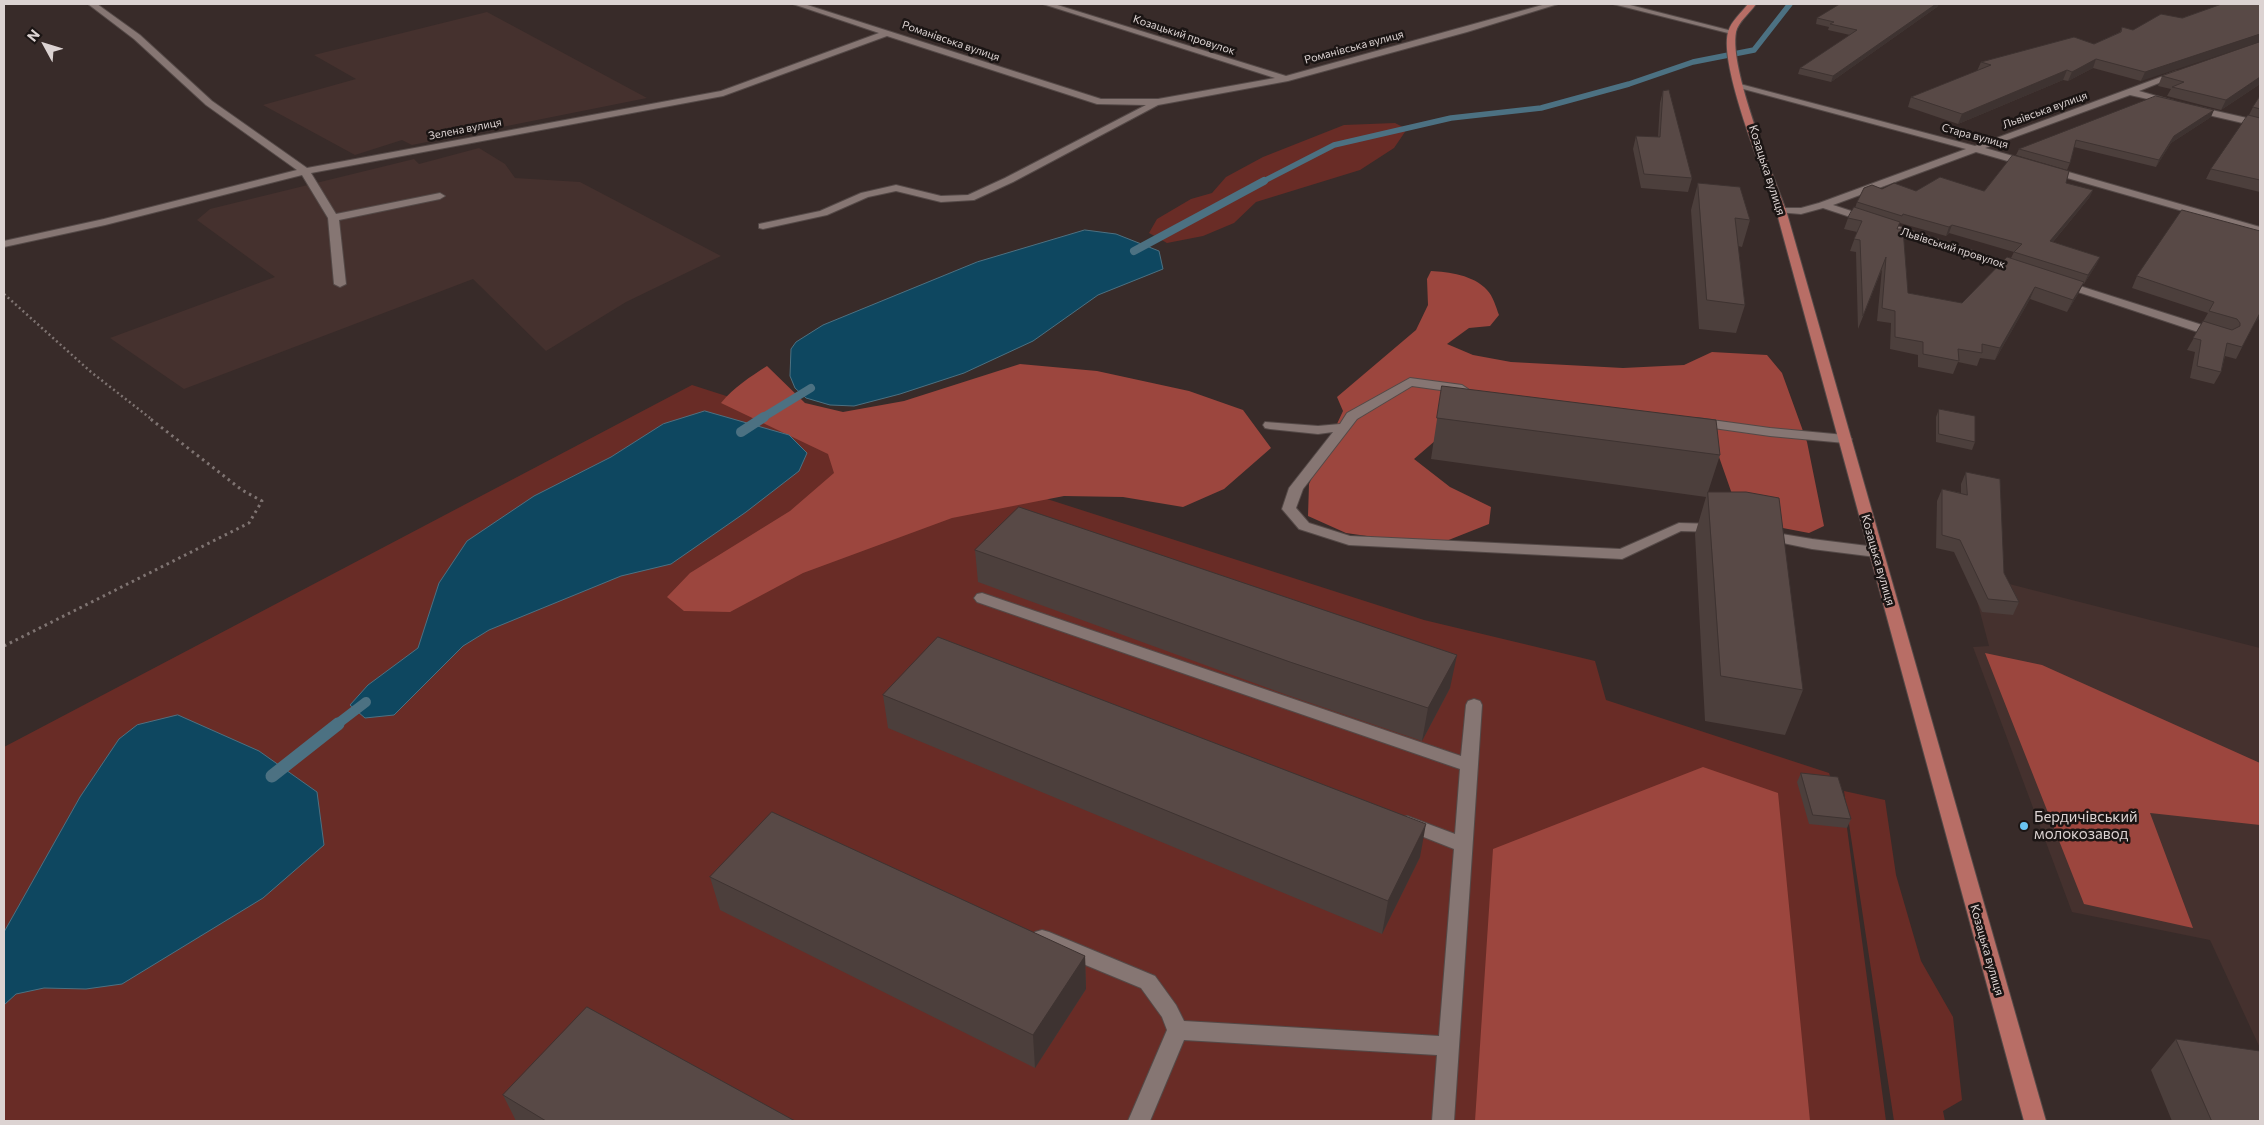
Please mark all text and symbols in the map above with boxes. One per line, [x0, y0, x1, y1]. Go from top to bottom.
street label: Козацький провулок [1131, 12, 1237, 58]
street label: Романівська вулиця [900, 18, 1002, 64]
north arrow [20, 20, 70, 70]
text: N [23, 26, 43, 45]
street label: Романівська вулиця [1303, 27, 1405, 67]
street label: Львівська вулиця [2001, 89, 2089, 131]
street label: Зелена вулиця [427, 115, 503, 143]
street label: Стара вулиця [1940, 121, 2010, 151]
street label: Козацька вулиця [1746, 123, 1788, 217]
street label: Львівський провулок [1899, 225, 2007, 271]
street label: Козацька вулиця [1858, 513, 1898, 607]
place label: Бердичівський молокозавод [2034, 808, 2138, 843]
marker: Бердичівський молокозавод [2018, 820, 2030, 832]
street label: Козацька вулиця [1967, 903, 2007, 997]

